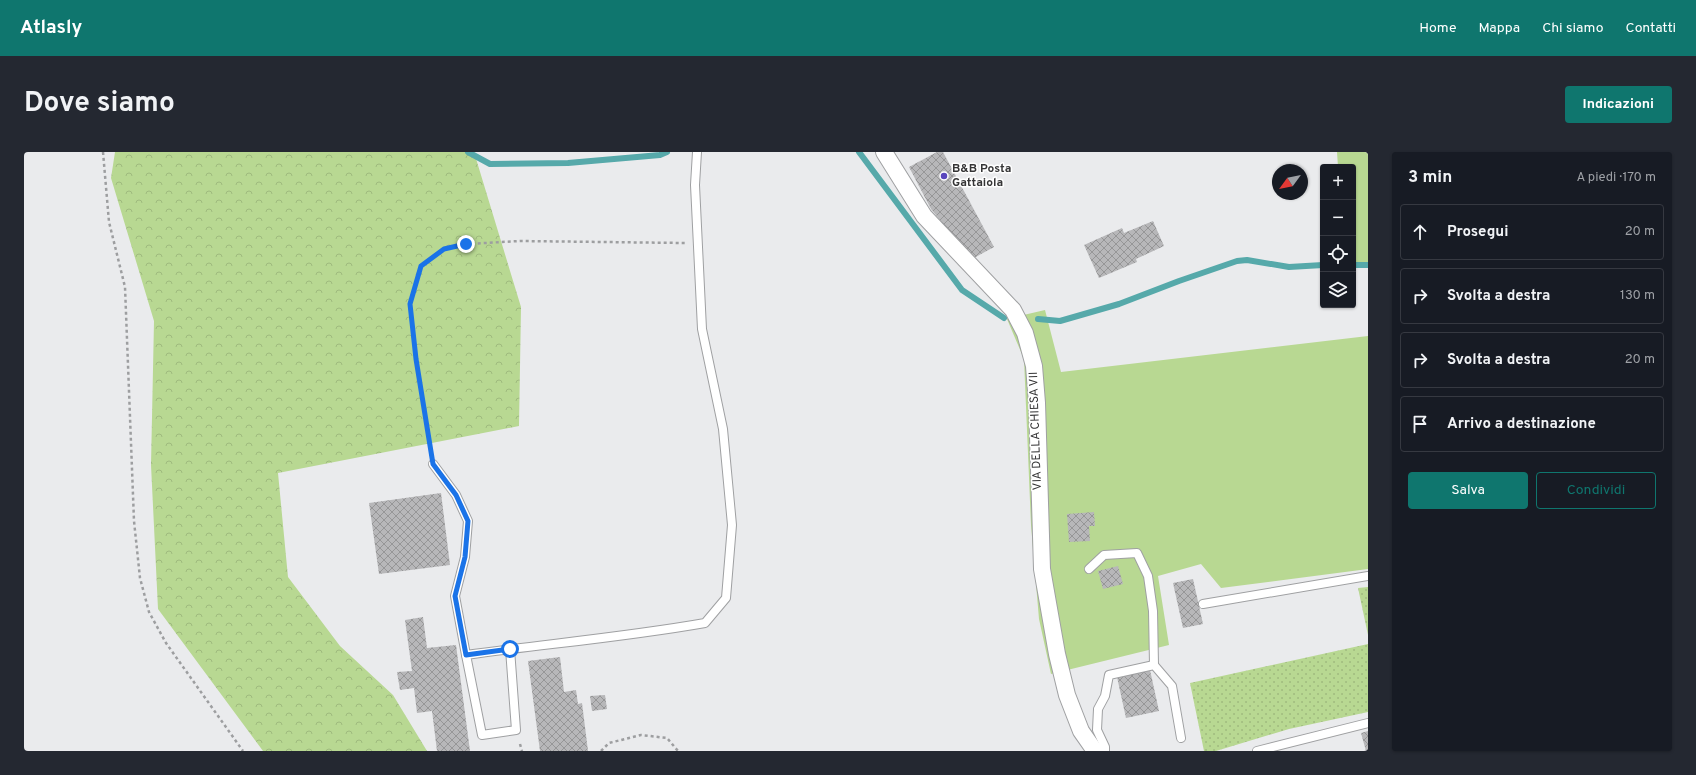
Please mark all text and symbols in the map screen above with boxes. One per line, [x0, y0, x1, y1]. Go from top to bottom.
text: Atlasly [20, 16, 82, 40]
text: Home [1419, 20, 1456, 37]
text: Mappa [1478, 20, 1520, 37]
text: Chi siamo [1542, 20, 1604, 37]
text: Contatti [1626, 20, 1676, 37]
text: Dove siamo [24, 86, 175, 122]
button: Indicazioni [1565, 86, 1672, 123]
place label: B&B Posta Gattaiola [952, 161, 1011, 191]
north arrow [1272, 164, 1308, 200]
map controls [1320, 164, 1356, 308]
button: + [1320, 164, 1356, 200]
text: 3 min [1408, 167, 1452, 189]
text: A piedi · 170 m [1576, 170, 1656, 186]
marker: B&B Posta Gattaiola [939, 171, 949, 181]
button: − [1320, 200, 1356, 236]
icon: ahead [1409, 221, 1431, 243]
text: Prosegui [1447, 223, 1508, 242]
text: 20 m [1625, 224, 1655, 240]
route end [457, 235, 475, 253]
button: locate [1320, 236, 1356, 272]
button: layers [1320, 272, 1356, 308]
icon: right [1409, 285, 1431, 307]
text: Svolta a destra [1447, 287, 1550, 306]
text: 130 m [1620, 288, 1655, 304]
icon: right [1409, 349, 1431, 371]
text: Svolta a destra [1447, 351, 1550, 370]
text: 20 m [1625, 352, 1655, 368]
street label: VIA DELLA CHIESA VII [1026, 371, 1046, 491]
icon: arrive [1409, 413, 1431, 435]
text: Arrivo a destinazione [1447, 415, 1596, 434]
button: Salva [1408, 472, 1528, 509]
button: Condividi [1536, 472, 1656, 509]
route start [501, 640, 519, 658]

